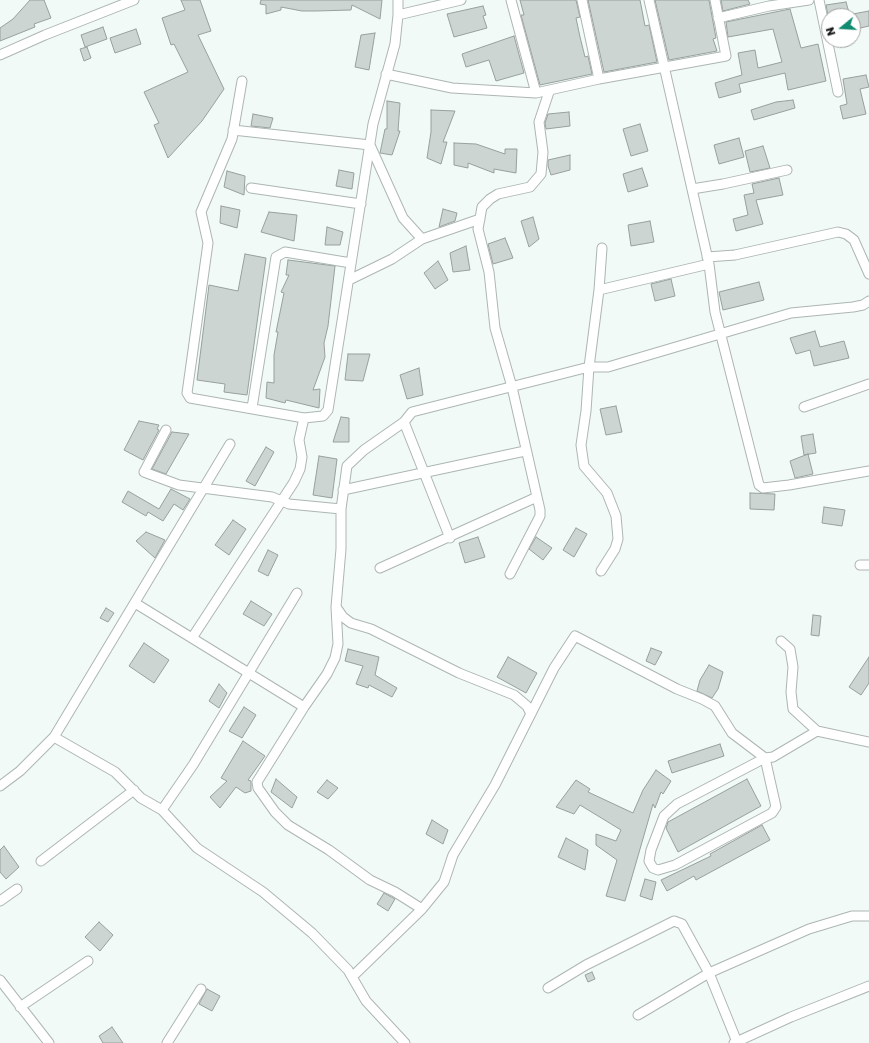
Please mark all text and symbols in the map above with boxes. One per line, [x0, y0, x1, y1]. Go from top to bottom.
north arrow [821, 8, 861, 48]
text: N [823, 26, 838, 38]

